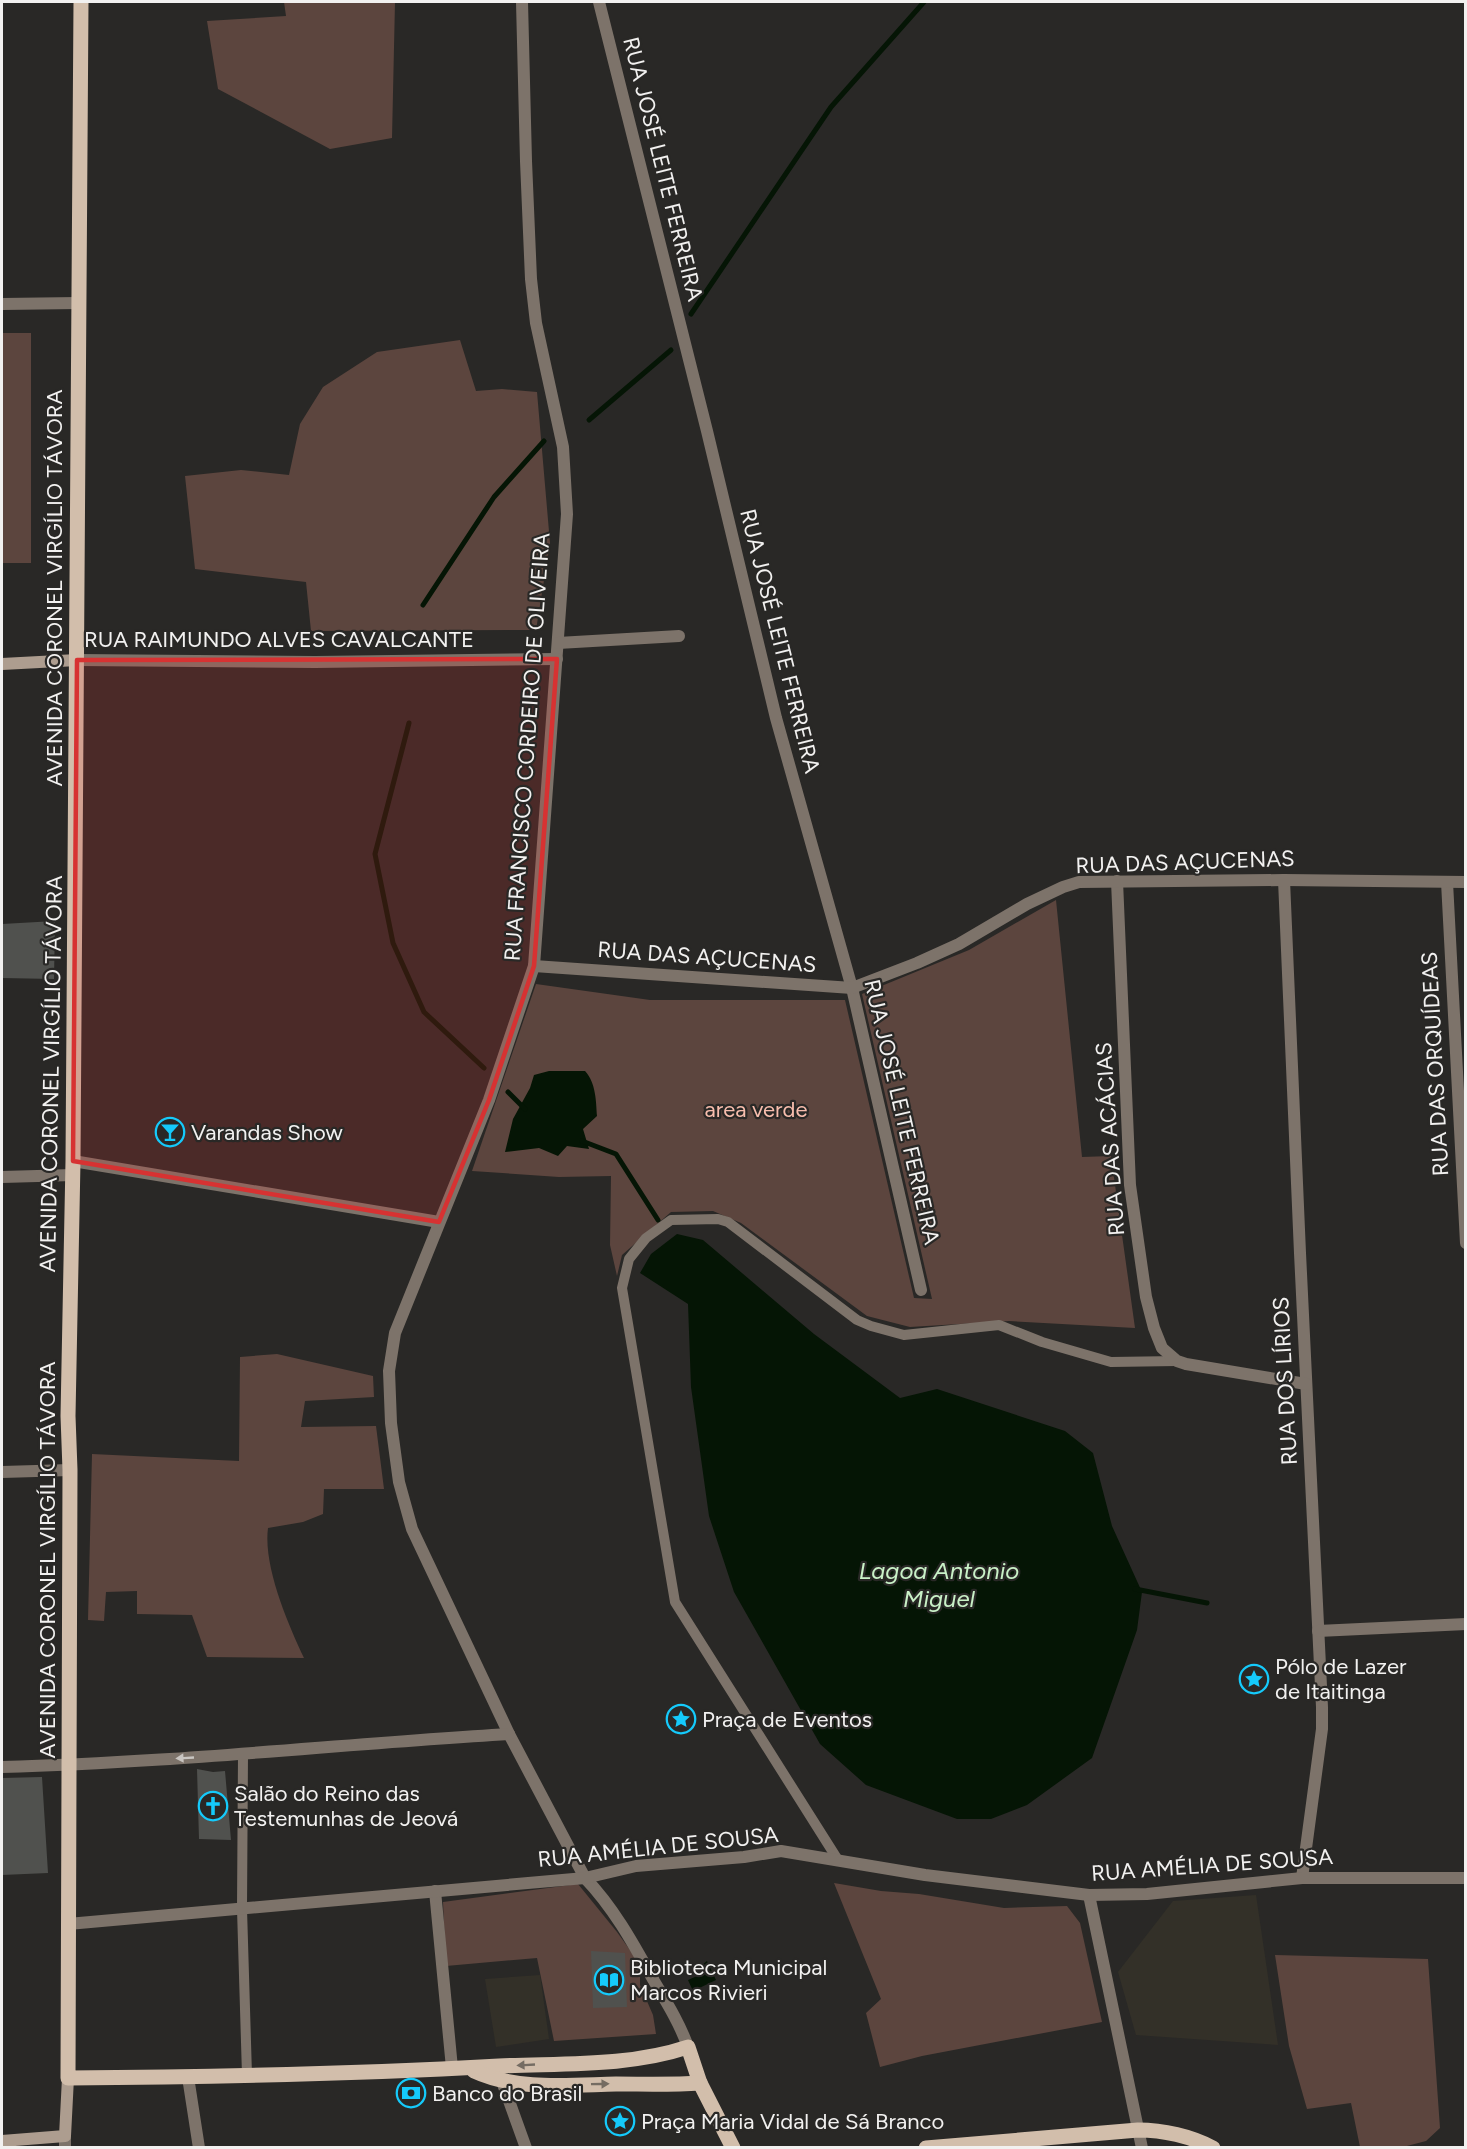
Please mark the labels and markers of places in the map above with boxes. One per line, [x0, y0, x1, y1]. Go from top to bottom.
bar icon: Varandas Show [154, 1116, 186, 1148]
place label: Varandas Show [191, 1119, 344, 1146]
place label: Pólo de Lazer de Itaitinga [1275, 1653, 1407, 1705]
place icon: Pólo de Lazer de Itaitinga [1238, 1663, 1270, 1695]
place icon: Praça de Eventos [665, 1703, 697, 1735]
place label: Praça de Eventos [702, 1706, 872, 1733]
place label: Salão do Reino das Testemunhas de Jeová [234, 1780, 458, 1832]
church icon: Salão do Reino das Testemunhas de Jeová [197, 1790, 229, 1822]
place label: Biblioteca Municipal Marcos Rivieri [630, 1954, 827, 2006]
library icon: Biblioteca Municipal Marcos Rivieri [593, 1964, 625, 1996]
bank icon: Banco do Brasil [395, 2077, 427, 2109]
place label: Banco do Brasil [432, 2080, 582, 2107]
place icon: Praça Maria Vidal de Sá Branco [604, 2105, 636, 2137]
place label: Praça Maria Vidal de Sá Branco [641, 2108, 944, 2135]

